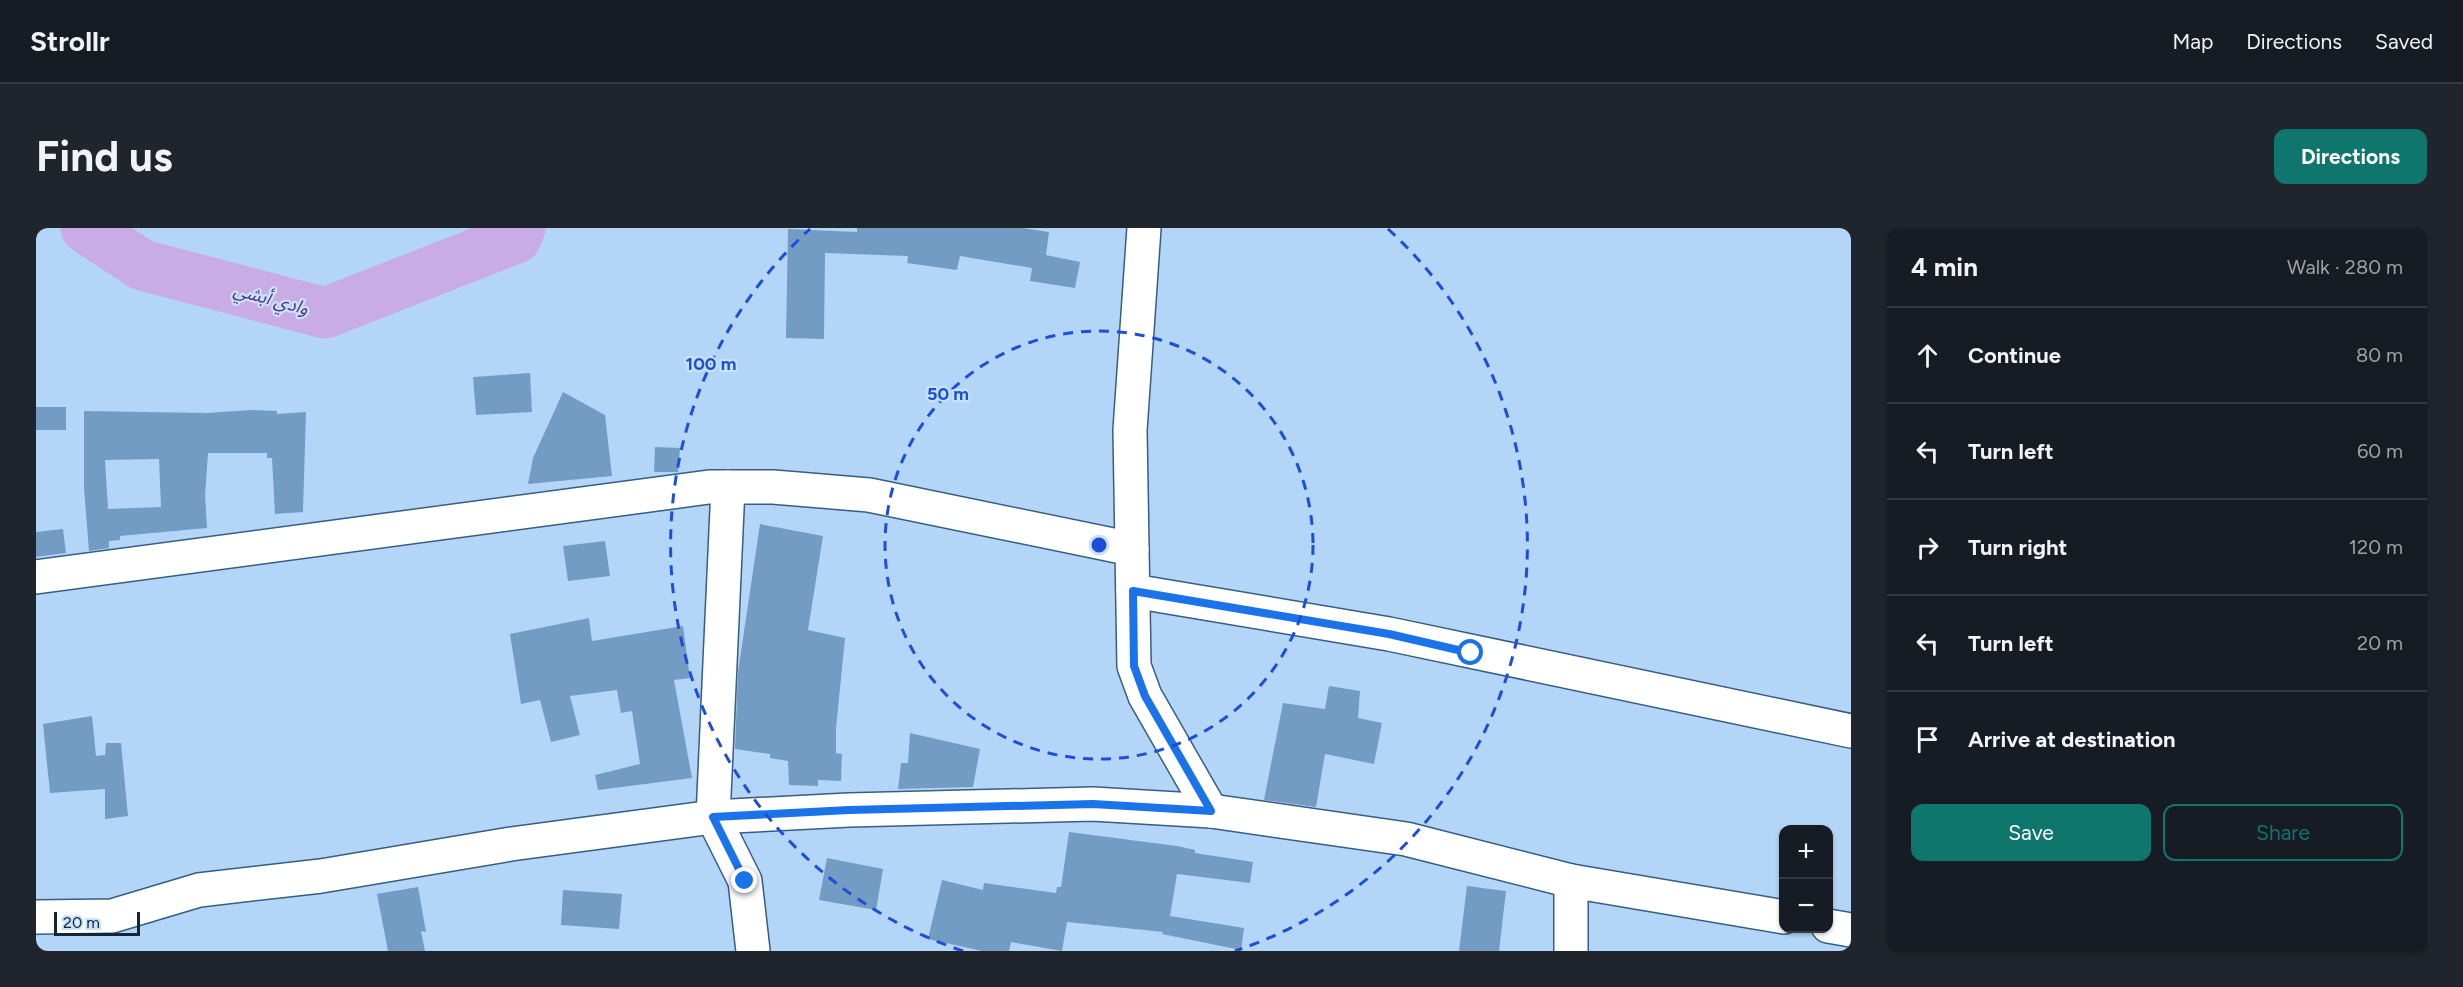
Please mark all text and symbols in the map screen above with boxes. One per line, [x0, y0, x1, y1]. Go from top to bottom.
text: Strollr [30, 24, 110, 58]
text: Map [2172, 29, 2213, 54]
text: Directions [2246, 29, 2342, 54]
text: Saved [2375, 29, 2433, 54]
button: Directions [2274, 129, 2427, 184]
text: Find us [36, 131, 173, 182]
text: 4 min [1911, 251, 1978, 283]
text: Walk · 280 m [2287, 255, 2403, 279]
water label: وادي أبشي [230, 278, 311, 323]
icon: ahead [1911, 339, 1944, 372]
text: Continue [1968, 342, 2061, 369]
text: 80 m [2356, 343, 2403, 367]
text: 100 m [686, 353, 736, 375]
text: 50 m [927, 383, 969, 405]
icon: left [1911, 435, 1944, 468]
text: Turn left [1968, 438, 2054, 465]
text: 60 m [2357, 439, 2403, 463]
icon: right [1911, 531, 1944, 564]
text: Turn right [1968, 534, 2067, 561]
centre of rings [1089, 535, 1109, 555]
text: 120 m [2349, 535, 2403, 559]
icon: left [1911, 627, 1944, 660]
text: Turn left [1968, 630, 2054, 657]
text: 20 m [2357, 631, 2403, 655]
route start [1457, 639, 1483, 665]
icon: arrive [1911, 723, 1944, 756]
text: Arrive at destination [1968, 726, 2176, 753]
button: Save [1911, 804, 2151, 861]
button: Share [2163, 804, 2403, 861]
map controls [1779, 825, 1833, 933]
button: + [1779, 825, 1833, 879]
route end [731, 867, 757, 893]
button: − [1779, 879, 1833, 933]
scale bar [54, 909, 140, 936]
text: 20 m [63, 913, 100, 932]

